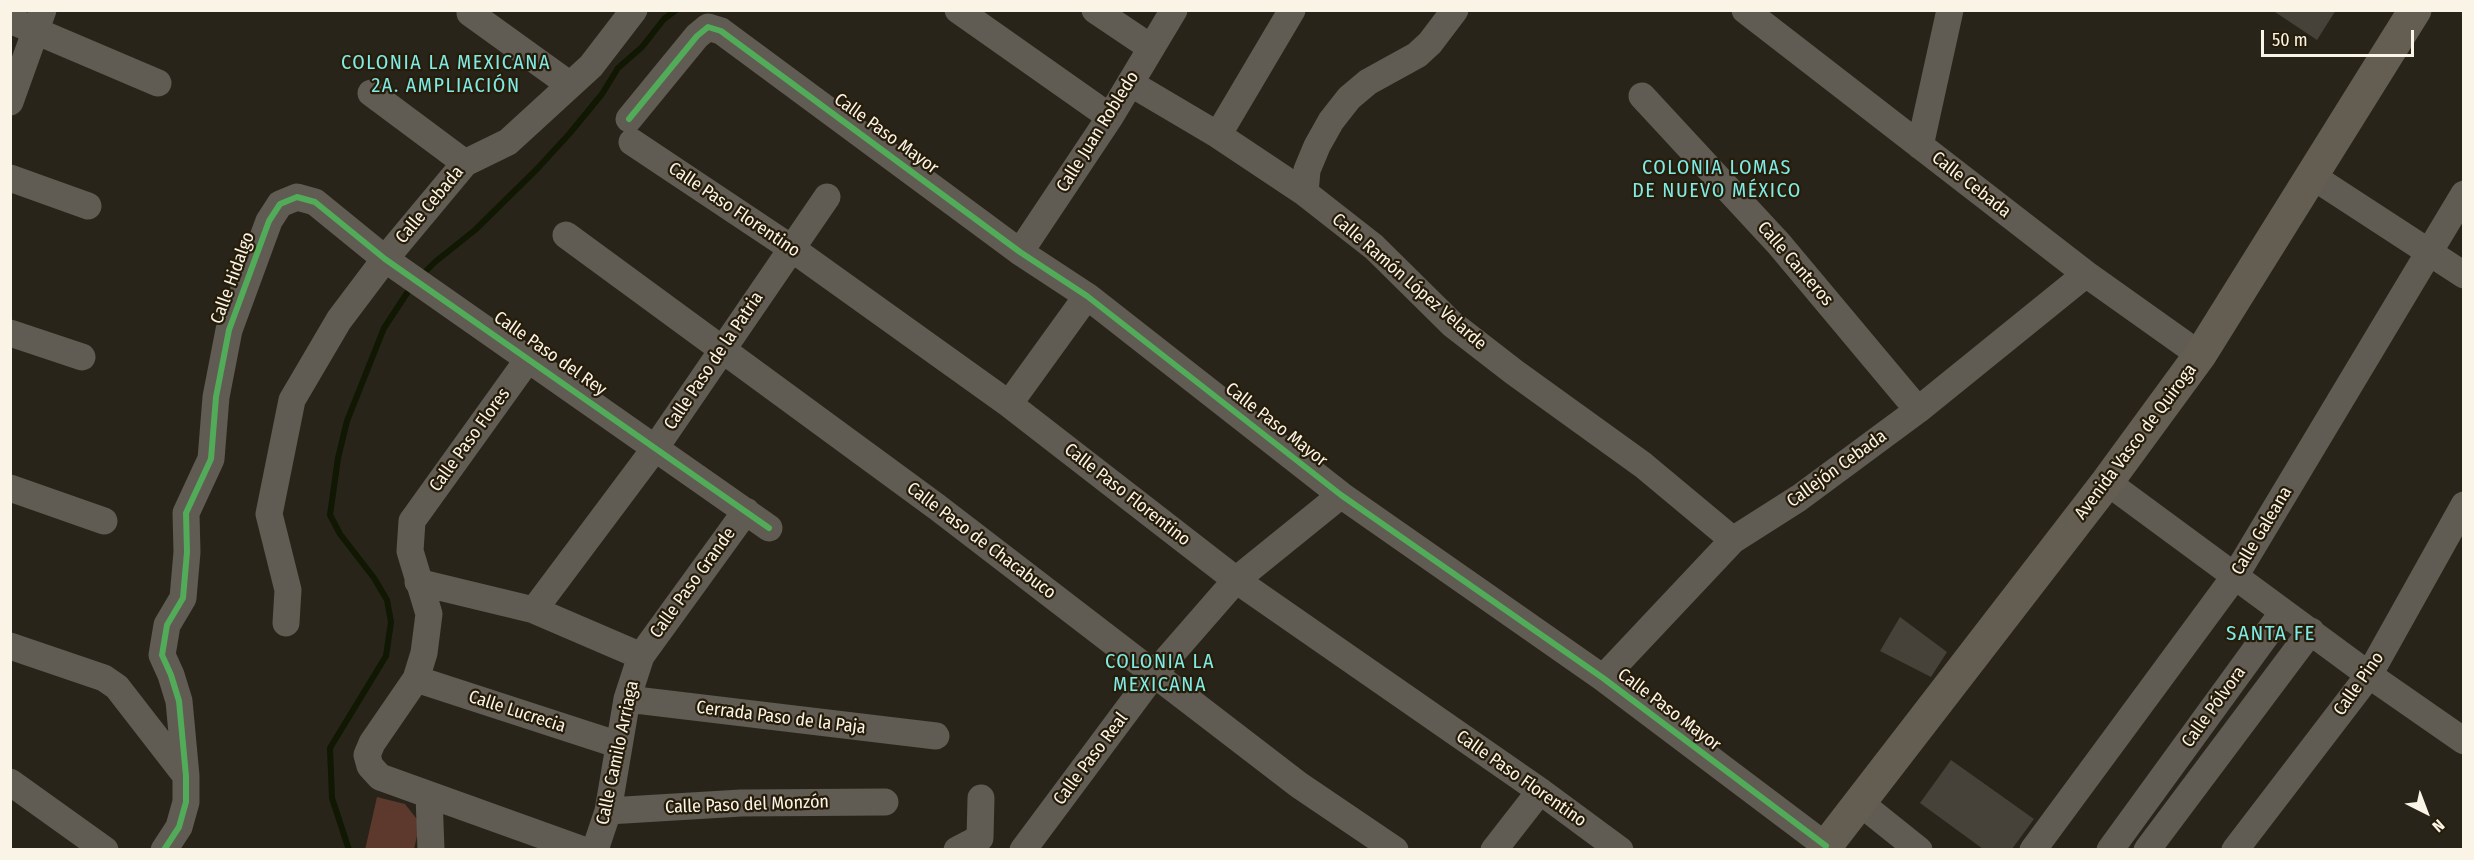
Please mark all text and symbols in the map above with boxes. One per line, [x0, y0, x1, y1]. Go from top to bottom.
scale bar [2264, 18, 2417, 56]
text: 50 m [2272, 29, 2308, 51]
district label: COLONIA LA MEXICANA 2A. AMPLIACIÓN [341, 51, 551, 98]
street label: Calle Juan Robledo [1052, 68, 1144, 196]
street label: Calle Paso Mayor [830, 89, 942, 179]
street label: Calle Cebada [1927, 147, 2015, 223]
district label: COLONIA LOMAS DE NUEVO MÉXICO [1632, 156, 1802, 203]
street label: Calle Paso Florentino [664, 158, 804, 262]
street label: Calle Cebada [391, 162, 469, 248]
street label: Calle Ramón López Velarde [1327, 209, 1491, 355]
street label: Calle Canteros [1752, 217, 1838, 311]
street label: Calle Hidalgo [206, 229, 260, 327]
street label: Calle Paso de la Patria [660, 288, 768, 434]
street label: Calle Paso del Rey [489, 307, 611, 401]
street label: Avenida Vasco de Quiroga [2070, 360, 2202, 524]
street label: Calle Paso Mayor [1221, 378, 1331, 472]
street label: Calle Paso Flores [425, 384, 515, 496]
street label: Callejón Cebada [1783, 426, 1891, 512]
street label: Calle Paso Florentino [1060, 439, 1194, 551]
street label: Calle Paso de Chacabuco [902, 478, 1060, 604]
street label: Calle Galeana [2227, 483, 2297, 579]
street label: Calle Paso Grande [646, 523, 740, 643]
district label: SANTA FE [2226, 621, 2316, 647]
street label: Calle Pino [2329, 648, 2389, 720]
district label: COLONIA LA MEXICANA [1105, 650, 1215, 697]
street label: Calle Pólvora [2177, 662, 2251, 752]
street label: Calle Paso Mayor [1613, 664, 1725, 756]
street label: Calle Camilo Arriaga [592, 679, 644, 827]
street label: Calle Lucrecia [466, 686, 568, 738]
street label: Cerrada Paso de la Paja [695, 697, 867, 739]
street label: Calle Paso Real [1049, 708, 1133, 810]
street label: Calle Paso Florentino [1452, 726, 1590, 832]
north arrow [2396, 782, 2456, 842]
street label: Calle Paso del Monzón [665, 791, 829, 819]
text: N [2428, 815, 2448, 836]

